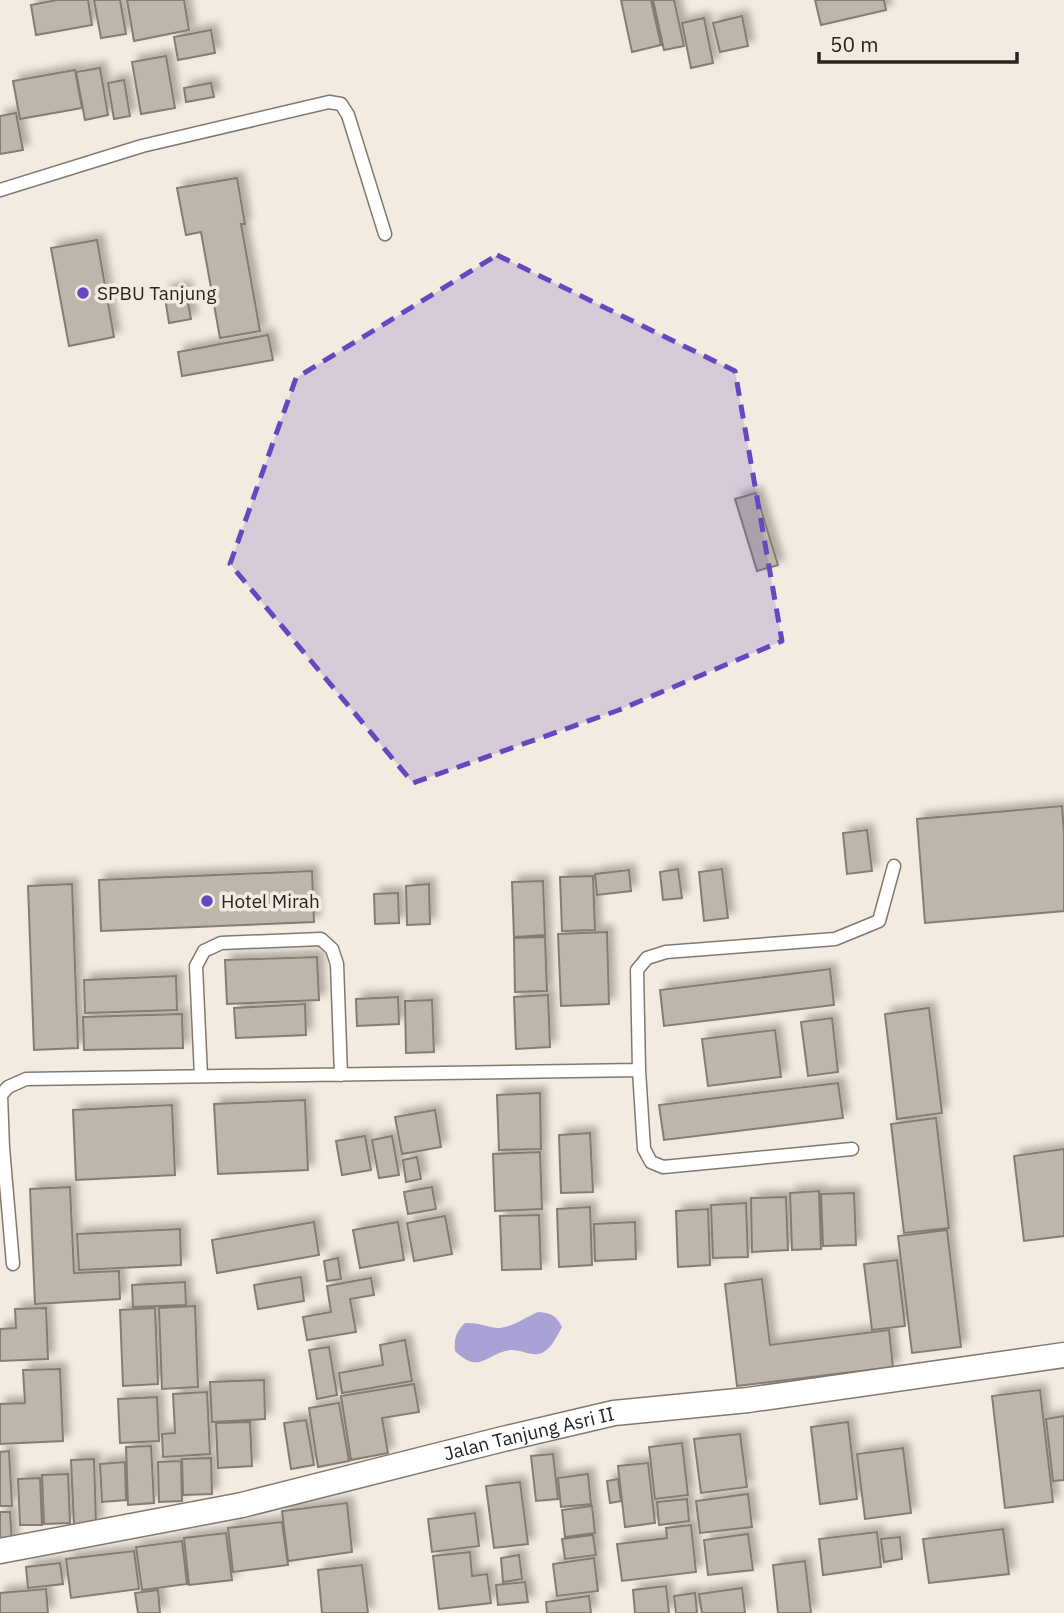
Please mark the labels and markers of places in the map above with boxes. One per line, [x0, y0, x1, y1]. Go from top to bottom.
place label: SPBU Tanjung [97, 281, 216, 305]
marker: SPBU Tanjung [75, 285, 91, 301]
place label: Hotel Mirah [221, 889, 320, 913]
marker: Hotel Mirah [199, 893, 215, 909]

